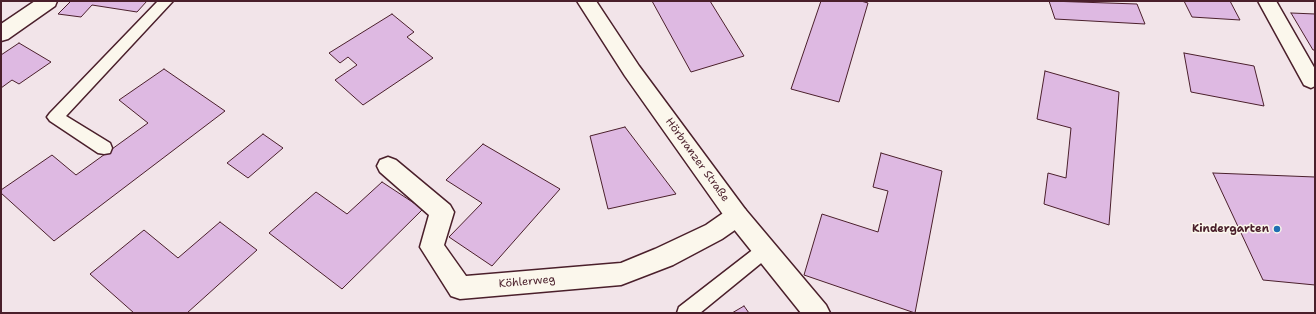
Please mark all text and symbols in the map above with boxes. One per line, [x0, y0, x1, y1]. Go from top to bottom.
street label: Hörbranzer Straße [662, 115, 732, 205]
place label: Kindergarten [1192, 222, 1269, 236]
marker: Kindergarten [1272, 224, 1282, 234]
street label: Köhlerweg [498, 273, 556, 291]

